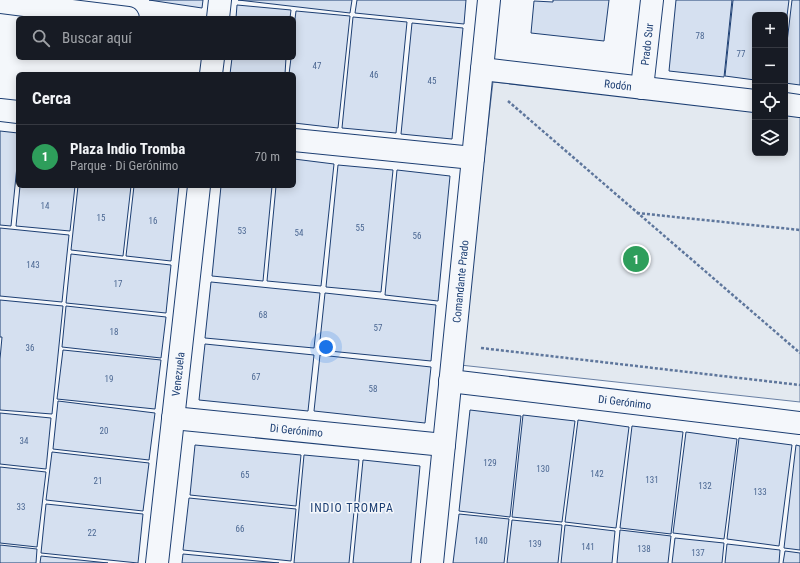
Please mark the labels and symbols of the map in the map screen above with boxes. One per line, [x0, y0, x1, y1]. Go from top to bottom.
street label: Prado Sur [638, 22, 656, 66]
house number: 78 [696, 31, 704, 41]
house number: 77 [737, 49, 746, 59]
house number: 47 [313, 61, 322, 71]
house number: 46 [370, 70, 378, 80]
house number: 45 [428, 76, 437, 86]
street label: Rodón [604, 77, 633, 93]
house number: 14 [41, 201, 50, 211]
house number: 15 [97, 213, 106, 223]
house number: 16 [149, 216, 157, 226]
house number: 55 [356, 223, 365, 233]
house number: 53 [238, 226, 246, 236]
house number: 54 [295, 228, 304, 238]
house number: 56 [413, 231, 421, 241]
street label: Comandante Prado [450, 239, 471, 324]
pin: 1 [623, 244, 649, 274]
house number: 143 [26, 260, 40, 270]
house number: 17 [114, 279, 123, 289]
house number: 68 [259, 310, 267, 320]
house number: 57 [374, 323, 383, 333]
house number: 18 [110, 327, 118, 337]
your location [316, 337, 336, 357]
house number: 36 [26, 343, 34, 353]
street label: Venezuela [169, 351, 187, 397]
house number: 67 [252, 372, 261, 382]
house number: 19 [105, 374, 113, 384]
house number: 58 [369, 384, 377, 394]
street label: Di Gerónimo [597, 392, 653, 412]
street label: Di Gerónimo [269, 421, 324, 439]
house number: 20 [100, 426, 108, 436]
house number: 34 [20, 436, 29, 446]
house number: 129 [483, 458, 497, 468]
house number: 130 [536, 464, 550, 474]
house number: 142 [590, 469, 604, 479]
house number: 65 [241, 470, 250, 480]
house number: 131 [645, 475, 659, 485]
house number: 21 [94, 476, 102, 486]
house number: 132 [698, 481, 712, 491]
house number: 133 [753, 487, 767, 497]
district label: INDIO TROMPA [310, 501, 394, 515]
house number: 33 [17, 502, 25, 512]
house number: 66 [236, 524, 244, 534]
house number: 22 [88, 528, 97, 538]
house number: 140 [474, 536, 488, 546]
house number: 139 [528, 539, 542, 549]
house number: 141 [581, 542, 595, 552]
house number: 138 [637, 544, 651, 554]
house number: 137 [691, 548, 705, 558]

